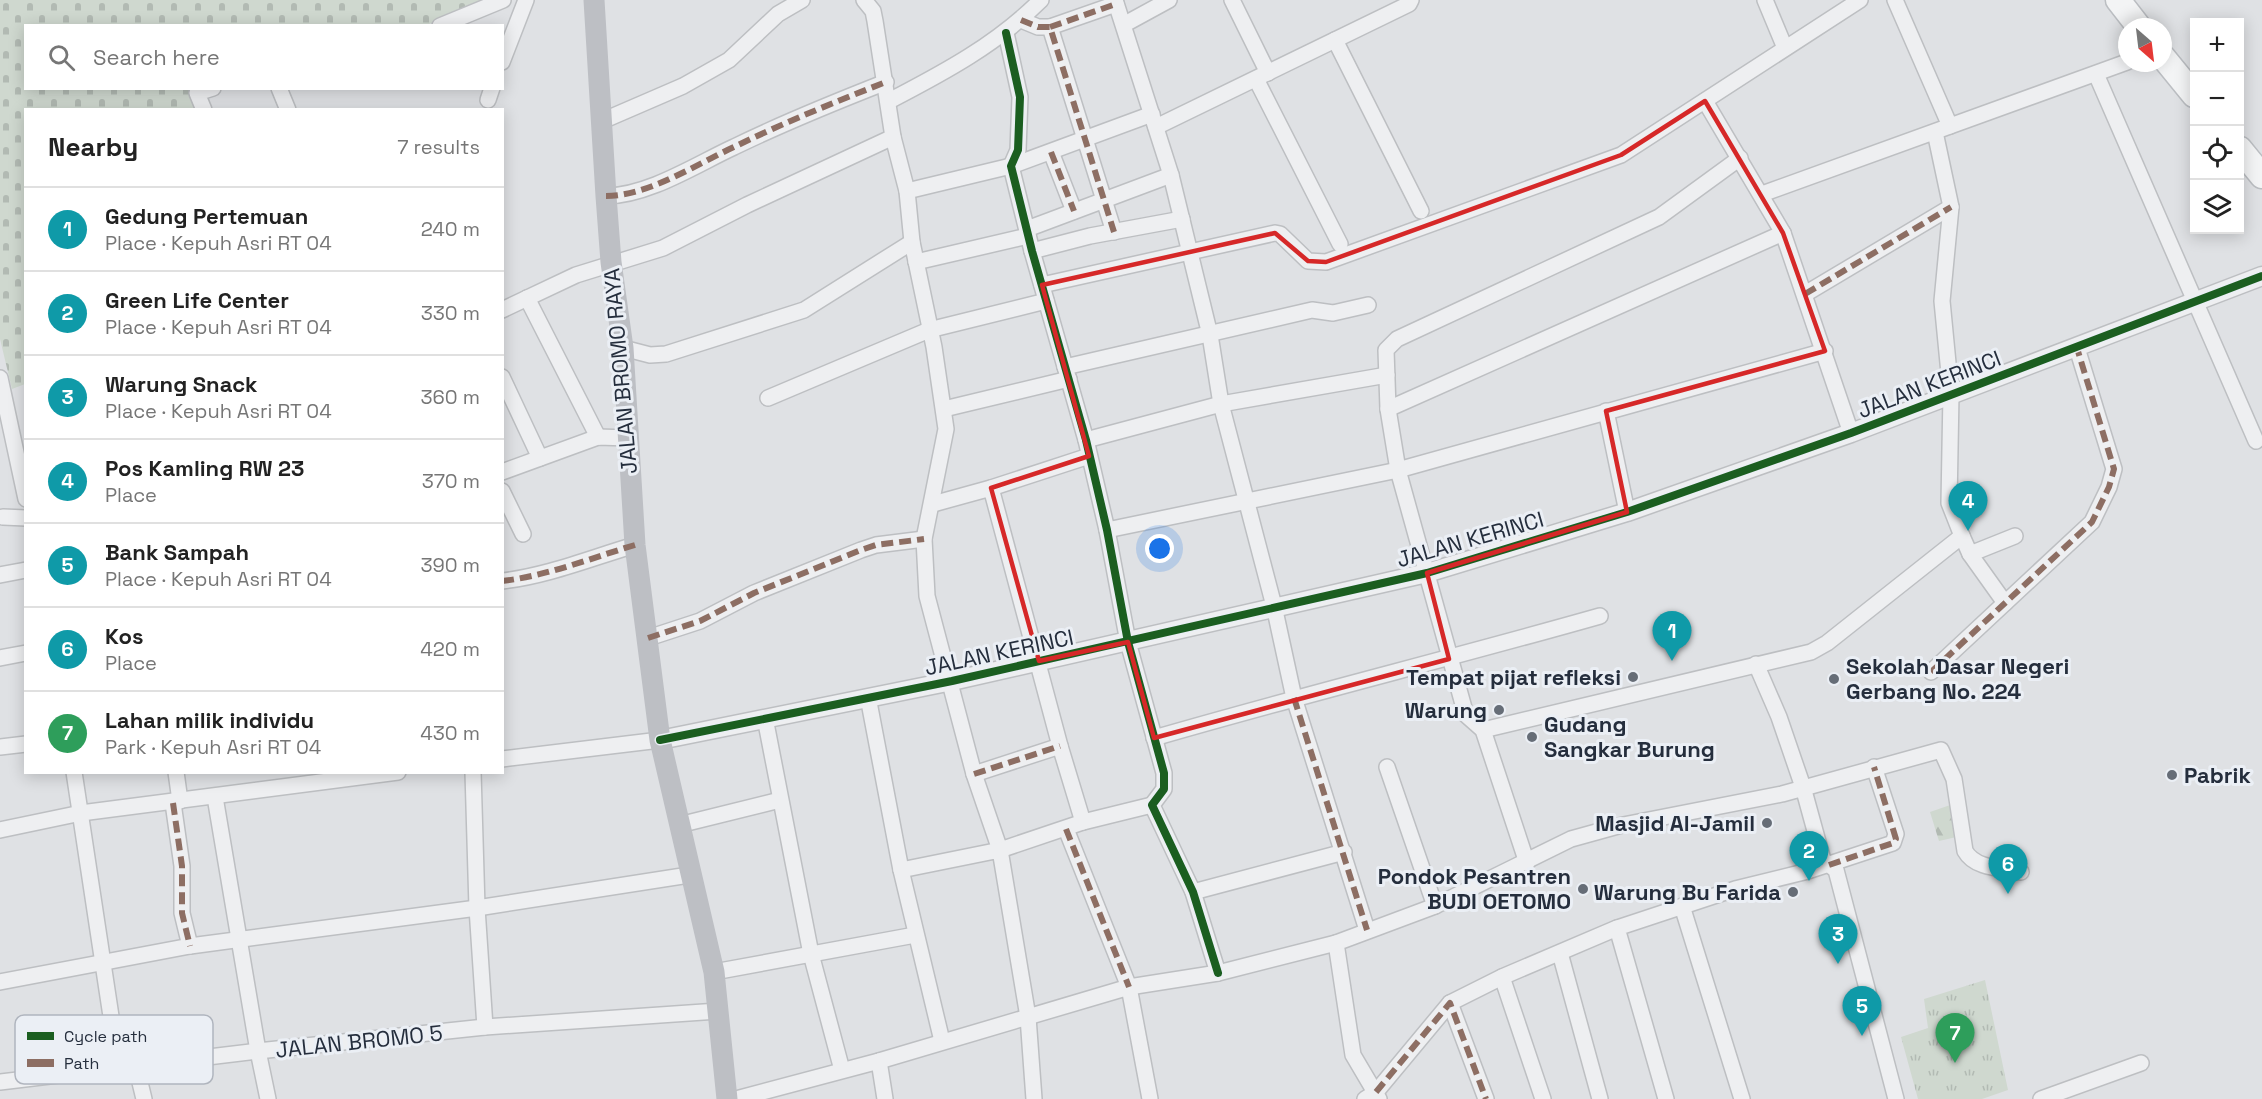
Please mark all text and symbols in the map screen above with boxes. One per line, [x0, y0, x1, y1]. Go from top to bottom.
north arrow [2118, 18, 2172, 72]
map controls [2190, 18, 2244, 234]
button: + [2190, 18, 2244, 72]
search box [24, 24, 504, 90]
icon: search [45, 41, 78, 74]
text: Search here [93, 43, 220, 71]
button: − [2190, 72, 2244, 126]
button: locate [2190, 126, 2244, 180]
text: Nearby [48, 130, 138, 164]
text: 7 results [397, 134, 480, 160]
button: layers [2190, 180, 2244, 234]
text: Gedung Pertemuan [105, 202, 308, 230]
text: 1 [63, 216, 72, 242]
text: 240 m [421, 216, 480, 242]
text: Place · Kepuh Asri RT 04 [105, 230, 332, 256]
street label: JALAN BROMO RAYA [597, 267, 643, 475]
text: Green Life Center [105, 286, 289, 314]
text: 2 [62, 300, 73, 326]
text: 330 m [421, 300, 480, 326]
text: Place · Kepuh Asri RT 04 [105, 314, 332, 340]
street label: JALAN KERINCI [1853, 344, 2005, 424]
text: Warung Snack [105, 370, 257, 398]
text: 3 [61, 384, 74, 410]
text: 360 m [421, 384, 480, 410]
text: Place · Kepuh Asri RT 04 [105, 398, 332, 424]
text: Pos Kamling RW 23 [105, 454, 304, 482]
text: 4 [61, 468, 74, 494]
text: 370 m [422, 468, 480, 494]
text: Place [105, 482, 157, 508]
pin: 4 [1948, 482, 1988, 531]
street label: JALAN KERINCI [1393, 505, 1547, 573]
your location [1145, 534, 1174, 563]
text: Bank Sampah [105, 538, 249, 566]
text: 5 [62, 552, 74, 578]
text: 390 m [421, 552, 480, 578]
text: Place · Kepuh Asri RT 04 [105, 566, 332, 592]
pin: 1 [1652, 612, 1692, 661]
text: Kos [105, 622, 143, 650]
street label: JALAN KERINCI [922, 623, 1076, 681]
text: 6 [61, 636, 74, 662]
text: 420 m [420, 636, 480, 662]
text: Place [105, 650, 157, 676]
place label: Sekolah Dasar Negeri Gerbang No. 224 [1846, 652, 2069, 705]
place label: Tempat pijat refleksi [1406, 663, 1621, 691]
marker: Tempat pijat refleksi [1626, 670, 1640, 684]
marker: Sekolah Dasar Negeri Gerbang No. 224 [1827, 672, 1841, 686]
place label: Warung [1405, 696, 1487, 724]
marker: Warung [1492, 703, 1506, 717]
text: Lahan milik individu [105, 706, 314, 734]
place label: Gudang Sangkar Burung [1544, 710, 1715, 763]
text: 7 [62, 720, 73, 746]
text: 430 m [420, 720, 480, 746]
marker: Gudang Sangkar Burung [1525, 730, 1539, 744]
text: Park · Kepuh Asri RT 04 [105, 734, 321, 760]
place label: Pabrik [2184, 761, 2251, 789]
marker: Pabrik [2165, 768, 2179, 782]
place label: Masjid Al-Jamil [1595, 809, 1755, 837]
marker: Masjid Al-Jamil [1760, 816, 1774, 830]
pin: 2 [1790, 832, 1828, 881]
pin: 6 [1988, 844, 2028, 894]
place label: Pondok Pesantren BUDI OETOMO [1378, 862, 1571, 915]
place label: Warung Bu Farida [1594, 878, 1781, 906]
marker: Pondok Pesantren BUDI OETOMO [1576, 882, 1590, 896]
marker: Warung Bu Farida [1786, 885, 1800, 899]
pin: 3 [1818, 914, 1858, 964]
pin: 5 [1842, 986, 1882, 1036]
pin: 7 [1936, 1014, 1974, 1063]
legend [15, 1015, 213, 1084]
street label: JALAN BROMO 5 [274, 1018, 444, 1064]
text: Cycle path [64, 1026, 147, 1047]
text: Path [64, 1053, 99, 1074]

